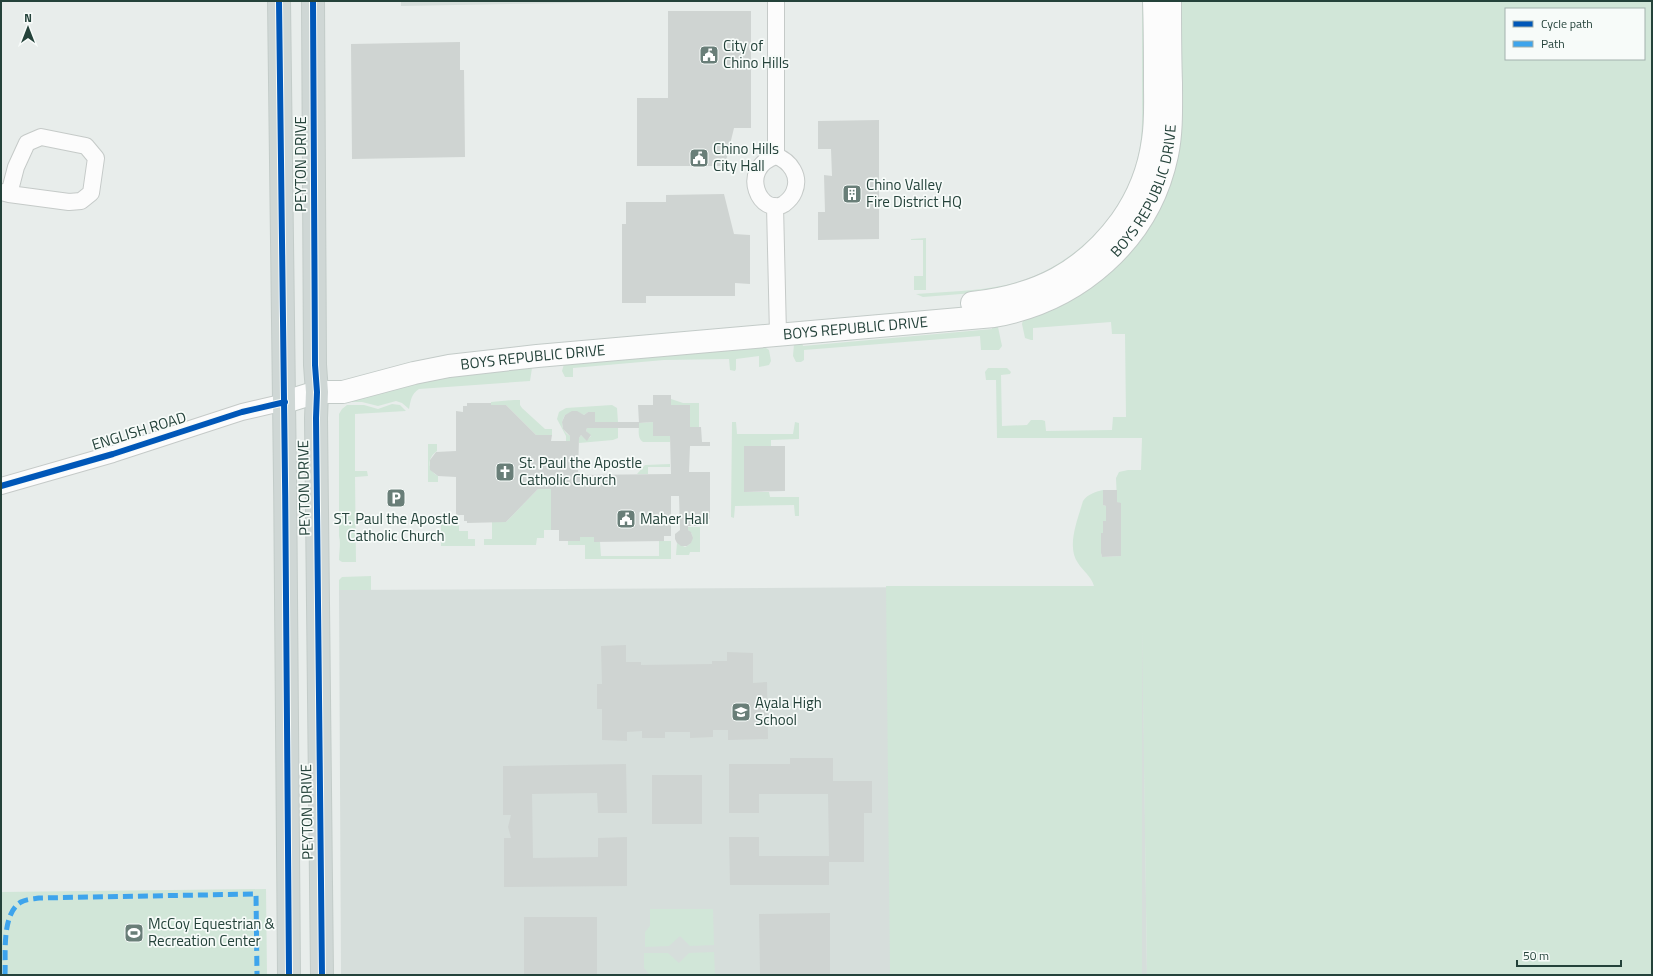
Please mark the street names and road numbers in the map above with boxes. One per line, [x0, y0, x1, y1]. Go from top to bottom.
street label: PEYTON DRIVE [289, 116, 312, 212]
street label: BOYS REPUBLIC DRIVE [1105, 124, 1182, 262]
street label: BOYS REPUBLIC DRIVE [782, 310, 929, 345]
street label: BOYS REPUBLIC DRIVE [459, 338, 606, 376]
street label: ENGLISH ROAD [89, 405, 189, 456]
street label: PEYTON DRIVE [291, 440, 316, 536]
street label: PEYTON DRIVE [294, 764, 319, 860]

